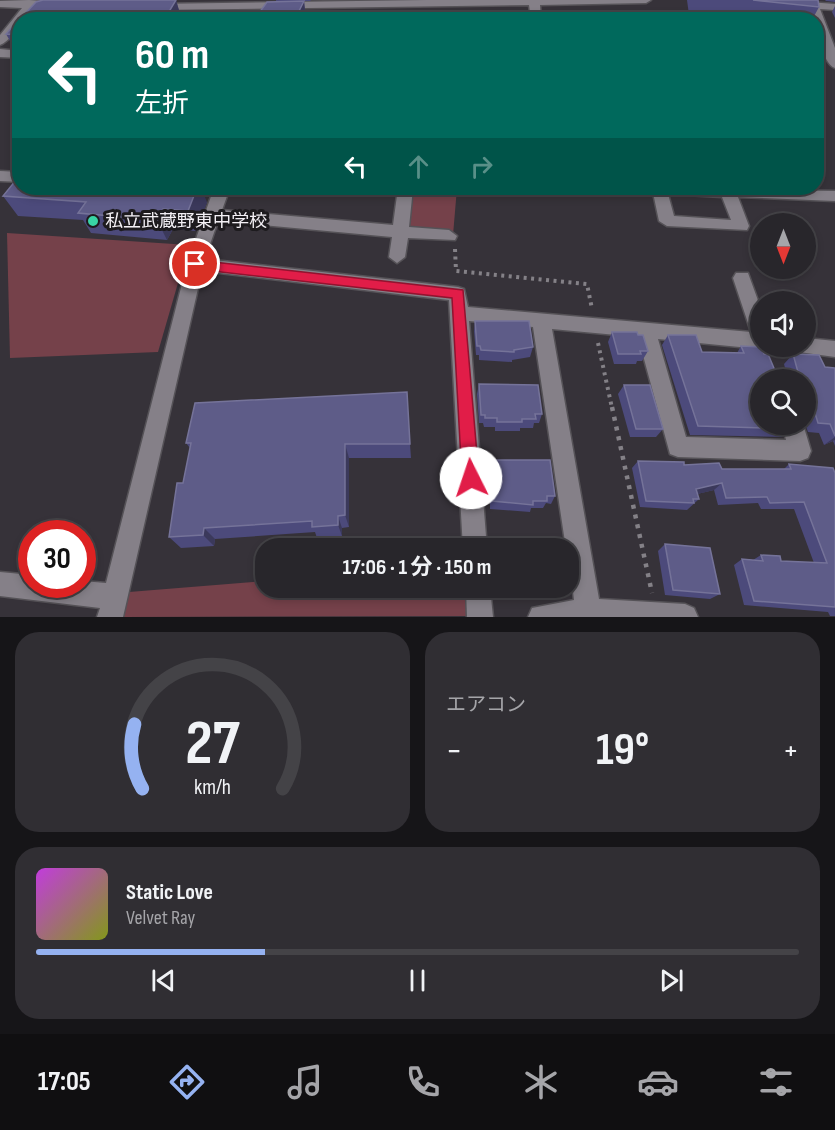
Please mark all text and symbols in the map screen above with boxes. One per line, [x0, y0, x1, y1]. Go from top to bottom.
text: 60 m [135, 30, 209, 81]
icon: left [36, 36, 114, 114]
text: 左折 [135, 88, 189, 120]
icon: left [339, 150, 372, 183]
icon: ahead [402, 150, 435, 183]
icon: right [465, 150, 498, 183]
place label: 私立武蔵野東中学校 [105, 211, 267, 232]
north arrow [750, 213, 816, 279]
map controls [750, 213, 816, 435]
marker: 私立武蔵野東中学校 [86, 214, 100, 228]
pin [169, 238, 220, 289]
icon: arrive [178, 247, 211, 280]
button: sound [750, 291, 816, 357]
button: search [750, 369, 816, 435]
position arrow [439, 446, 503, 510]
speed limit sign: 30 [18, 520, 96, 598]
text: 17:06 · 1 分 · 150 m [343, 554, 491, 581]
text: エアコン [446, 693, 526, 717]
text: 27 [185, 707, 241, 782]
text: 19° [596, 723, 649, 778]
text: − [446, 731, 462, 771]
text: + [783, 731, 799, 771]
text: km/h [194, 775, 231, 800]
text: Static Love [126, 879, 213, 906]
text: Velvet Ray [126, 906, 195, 930]
icon: previous [147, 964, 180, 997]
icon: pause [401, 964, 434, 997]
icon: next [655, 964, 688, 997]
icon: directions [166, 1061, 208, 1103]
icon: music [284, 1061, 326, 1103]
icon: phone [402, 1061, 444, 1103]
icon: climate [520, 1061, 562, 1103]
icon: car [637, 1061, 679, 1103]
icon: filters [755, 1061, 797, 1103]
text: 17:05 [38, 1066, 91, 1098]

